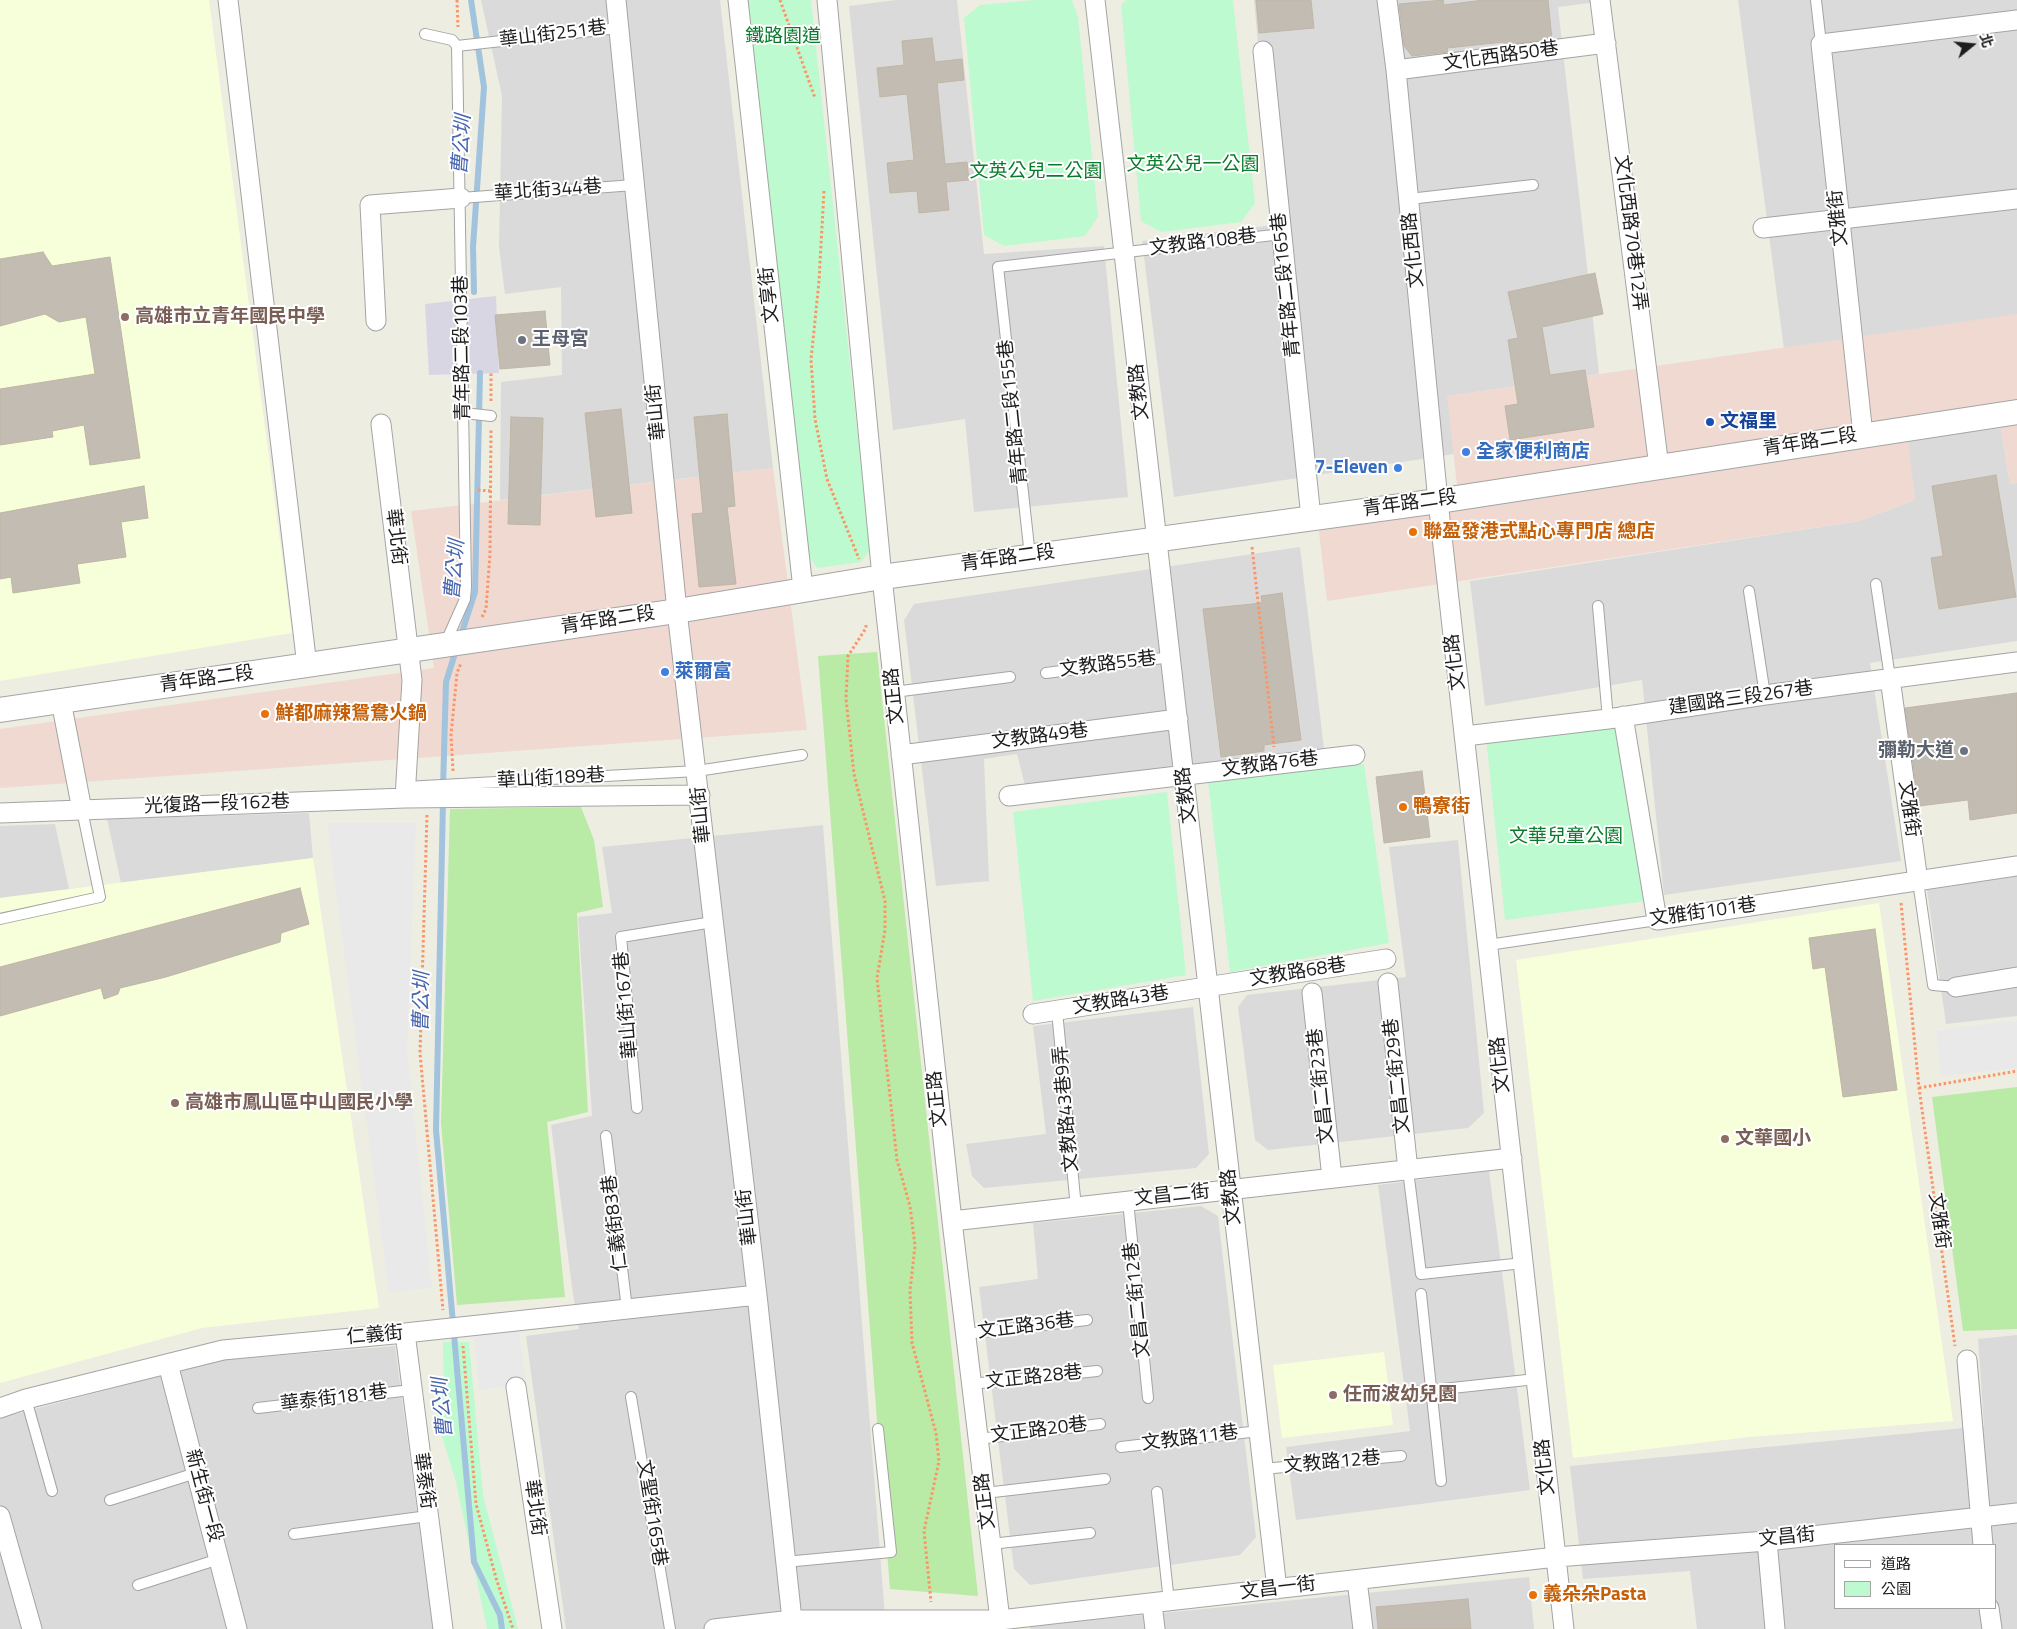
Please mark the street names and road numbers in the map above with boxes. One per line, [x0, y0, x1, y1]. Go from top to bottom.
street label: 華山街251巷 [498, 17, 608, 53]
street label: 文化西路50巷 [1442, 38, 1560, 76]
street label: 文化西路70巷12弄 [1609, 154, 1651, 312]
street label: 華北街344巷 [493, 176, 603, 206]
street label: 文雅街 [1825, 188, 1853, 248]
street label: 青年路二段165巷 [1268, 211, 1306, 359]
street label: 文化西路 [1399, 211, 1429, 289]
street label: 文教路108巷 [1148, 225, 1258, 261]
street label: 文享街 [756, 265, 784, 325]
street label: 青年路二段103巷 [450, 275, 476, 421]
street label: 青年路二段155巷 [995, 338, 1033, 486]
street label: 文教路 [1126, 362, 1154, 422]
street label: 華山街 [643, 382, 671, 442]
street label: 青年路二段 [1761, 424, 1859, 462]
street label: 青年路二段 [1361, 486, 1459, 522]
street label: 華北街 [380, 507, 410, 567]
street label: 青年路二段 [959, 541, 1057, 577]
street label: 青年路二段 [559, 602, 657, 640]
street label: 文化路 [1441, 632, 1471, 692]
street label: 文教路55巷 [1058, 648, 1158, 682]
street label: 青年路二段 [158, 662, 256, 698]
street label: 文正路 [881, 666, 909, 726]
street label: 建國路三段267巷 [1667, 678, 1815, 720]
street label: 文教路49巷 [990, 720, 1090, 754]
street label: 文教路76巷 [1220, 748, 1320, 782]
street label: 華山街189巷 [497, 765, 605, 793]
street label: 文教路 [1172, 765, 1202, 825]
street label: 文雅街 [1893, 779, 1923, 839]
street label: 華山街 [688, 785, 716, 845]
street label: 光復路一段162巷 [144, 791, 290, 819]
street label: 文雅街101巷 [1648, 894, 1758, 932]
street label: 華山街167巷 [611, 950, 643, 1060]
street label: 文教路68巷 [1248, 954, 1348, 992]
street label: 文教路43巷 [1071, 982, 1171, 1020]
street label: 文昌二街29巷 [1381, 1017, 1415, 1135]
street label: 文昌二街23巷 [1305, 1027, 1339, 1145]
street label: 文化路 [1487, 1035, 1515, 1095]
street label: 文教路43巷9弄 [1050, 1045, 1084, 1173]
street label: 文正路 [924, 1069, 952, 1129]
street label: 文教路 [1218, 1167, 1246, 1227]
street label: 仁義街83巷 [599, 1173, 633, 1273]
street label: 文昌二街 [1133, 1181, 1211, 1211]
street label: 華山街 [733, 1187, 763, 1247]
street label: 文雅街 [1923, 1191, 1953, 1251]
street label: 文昌二街12巷 [1121, 1241, 1155, 1359]
street label: 文正路36巷 [976, 1310, 1076, 1344]
street label: 仁義街 [346, 1322, 404, 1350]
street label: 文正路28巷 [984, 1362, 1084, 1394]
street label: 華泰街181巷 [279, 1381, 389, 1417]
street label: 文正路20巷 [989, 1414, 1089, 1448]
street label: 文教路11巷 [1140, 1422, 1240, 1456]
street label: 文化路 [1532, 1437, 1560, 1497]
street label: 新生街一段 [180, 1447, 226, 1545]
street label: 文教路12巷 [1283, 1447, 1381, 1479]
street label: 華泰街 [408, 1451, 438, 1511]
street label: 文聖街165巷 [631, 1458, 671, 1568]
street label: 文正路 [971, 1471, 1001, 1531]
street label: 華北街 [519, 1478, 549, 1538]
street label: 文昌街 [1757, 1524, 1817, 1552]
street label: 文昌一街 [1239, 1573, 1317, 1605]

